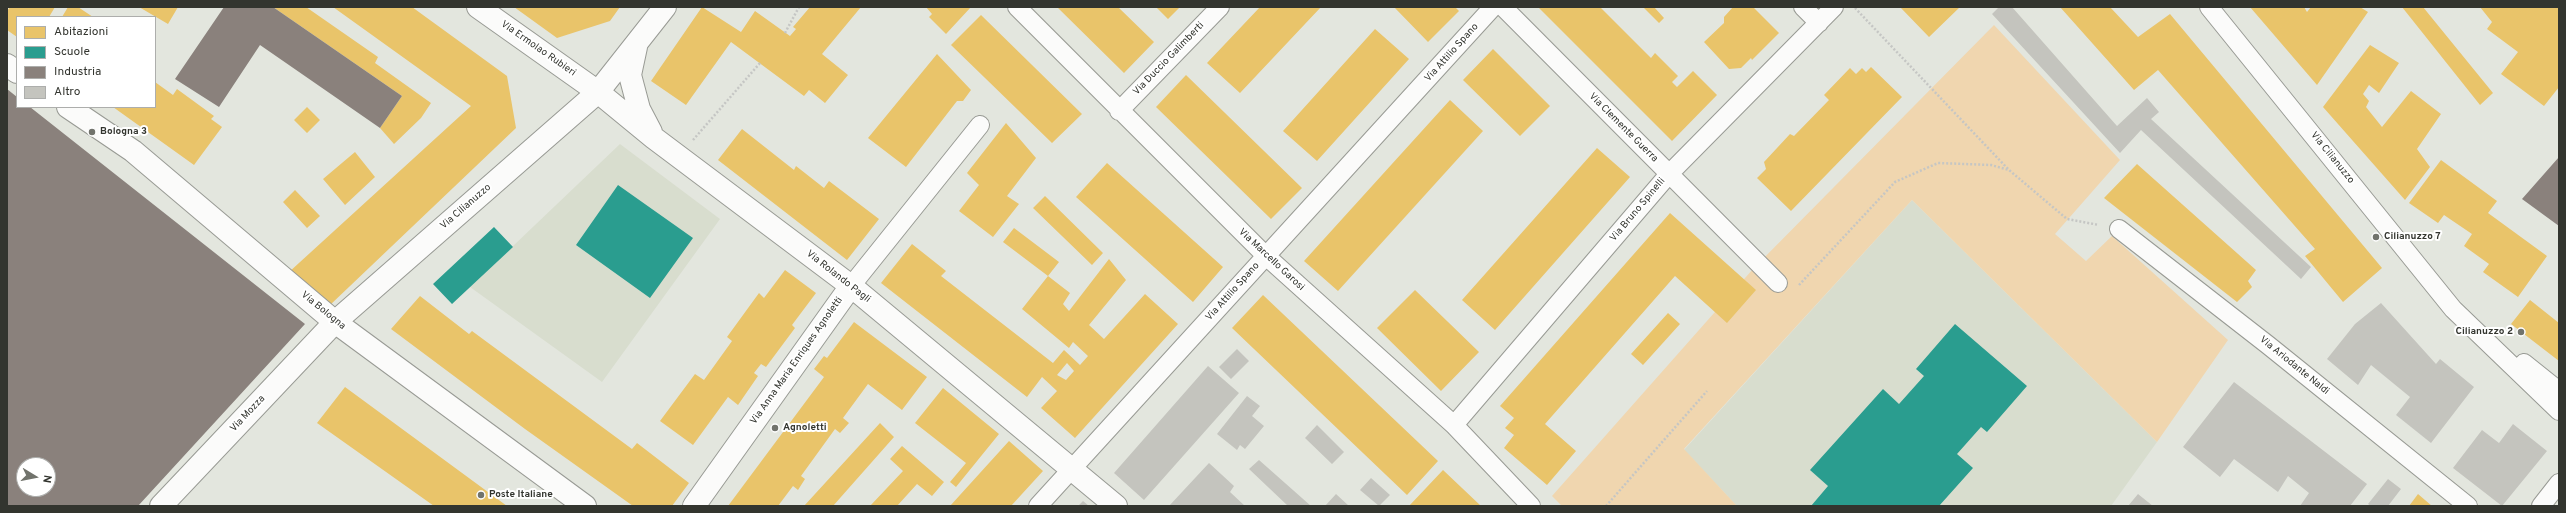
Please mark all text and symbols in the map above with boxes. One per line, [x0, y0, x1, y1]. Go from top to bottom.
legend [16, 16, 156, 108]
street label: Via Ermolao Rubieri [498, 19, 578, 79]
street label: Via Duccio Galimberti [1131, 20, 1207, 98]
street label: Via Attilio Spano [1423, 21, 1481, 85]
text: Abitazioni [54, 24, 108, 40]
text: Scuole [54, 44, 90, 60]
text: Industria [54, 64, 101, 80]
text: Altro [54, 84, 80, 100]
street label: Via Clemente Guerra [1586, 91, 1660, 165]
place label: Bologna 3 [100, 126, 147, 138]
marker: Bologna 3 [87, 127, 97, 137]
street label: Via Cilianuzzo [2307, 130, 2357, 186]
street label: Via Bruno Spinelli [1608, 176, 1668, 244]
street label: Via Cilianuzzo [438, 182, 494, 232]
street label: Via Marcello Garosi [1236, 226, 1306, 294]
place label: Cilianuzzo 7 [2384, 231, 2441, 243]
marker: Cilianuzzo 7 [2371, 232, 2381, 242]
street label: Via Rolando Pagli [803, 248, 873, 306]
street label: Via Attilio Spano [1204, 260, 1262, 324]
street label: Via Bologna [298, 289, 348, 333]
street label: Via Anna Maria Enriques Agnoletti [748, 295, 846, 427]
place label: Cilianuzzo 2 [2456, 326, 2513, 338]
marker: Cilianuzzo 2 [2516, 327, 2526, 337]
street label: Via Ariodante Naldi [2257, 334, 2331, 398]
street label: Via Mozza [228, 393, 268, 435]
place label: Agnoletti [783, 422, 826, 434]
marker: Agnoletti [770, 423, 780, 433]
north arrow [16, 457, 56, 497]
text: N [39, 474, 54, 484]
place label: Poste Italiane [489, 489, 553, 501]
marker: Poste Italiane [476, 490, 486, 500]

